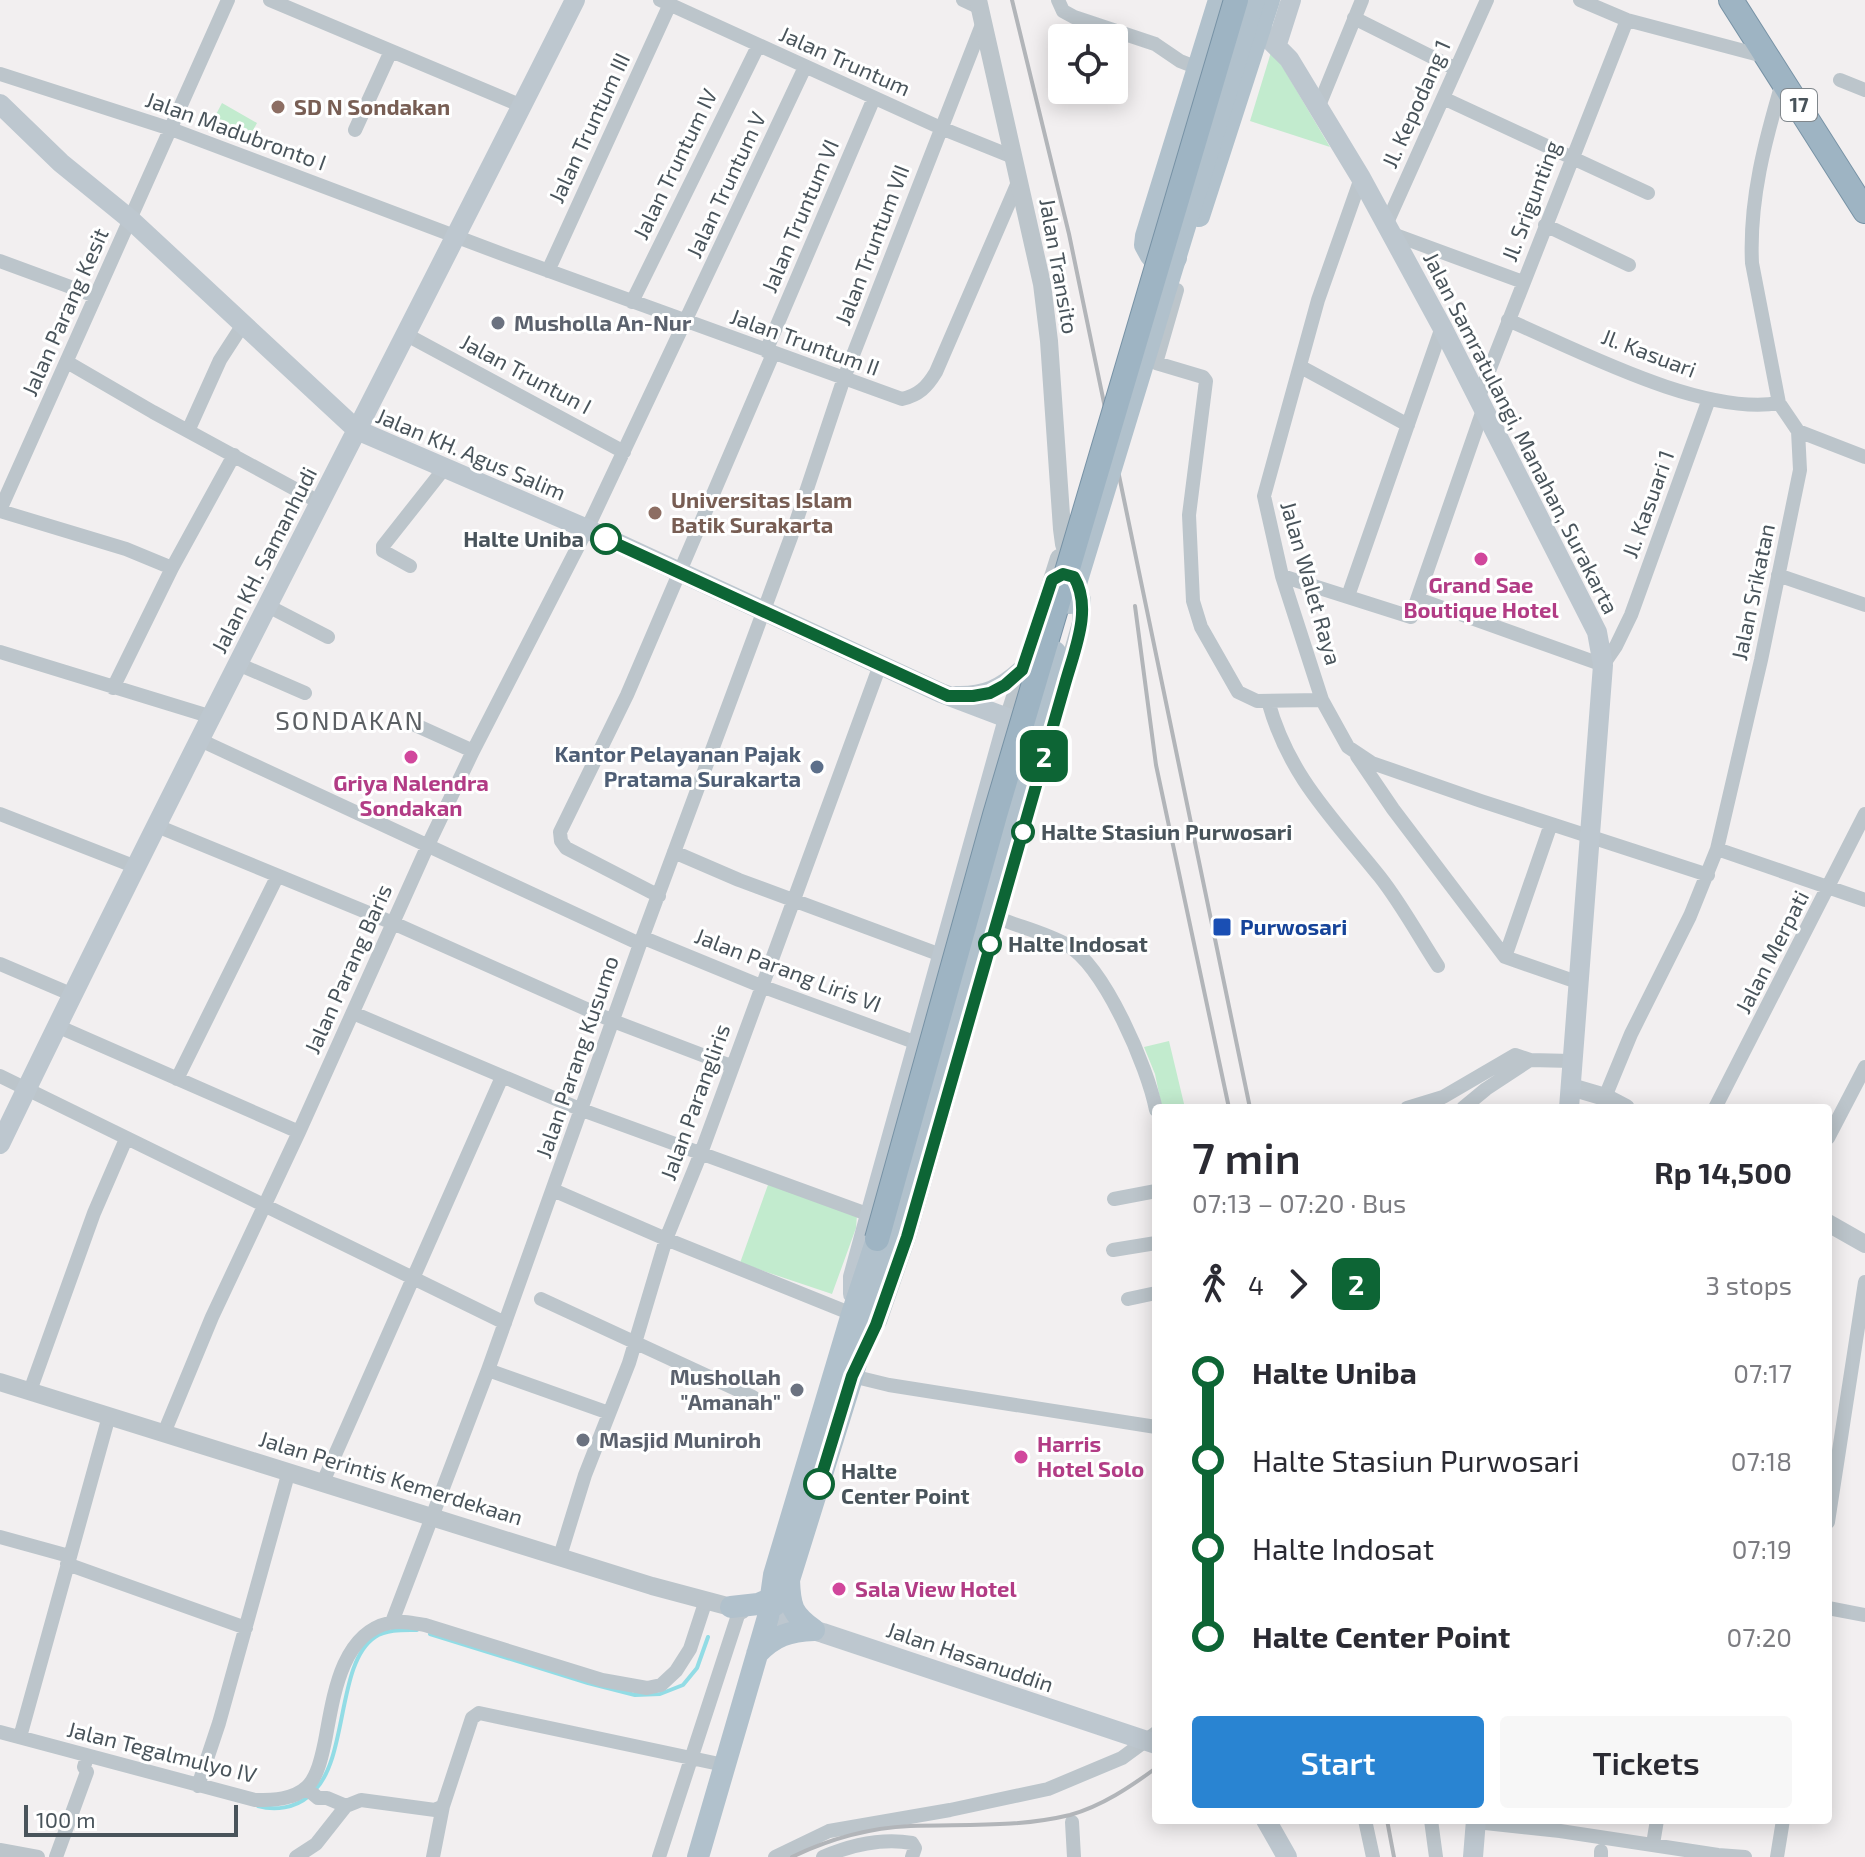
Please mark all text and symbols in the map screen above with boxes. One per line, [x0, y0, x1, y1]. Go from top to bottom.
street label: Jalan Truntum [776, 20, 915, 101]
map controls [1048, 24, 1128, 104]
button: locate [1048, 24, 1128, 104]
street label: Jl. Kepodang 1 [1375, 36, 1455, 172]
street label: Jalan Truntum III [542, 48, 634, 207]
street label: Jalan Truntum IV [626, 83, 722, 243]
street label: Jalan Madubronto I [142, 85, 330, 175]
road number: 17 [1781, 89, 1817, 121]
place label: SD N Sondakan [294, 93, 450, 119]
marker: SD N Sondakan [269, 98, 287, 116]
street label: Jalan Truntum V [680, 107, 771, 262]
street label: Jalan Truntum VI [755, 135, 843, 296]
street label: Jl. Srigunting [1495, 137, 1565, 265]
street label: Jalan Truntum VII [829, 161, 914, 329]
street label: Jalan Transito [1035, 196, 1085, 336]
street label: Jalan Parang Kesit [15, 224, 113, 400]
street label: Jalan Samratulangi, Manahan, Surakarta [1419, 247, 1625, 618]
street label: Jalan Truntum II [727, 302, 883, 380]
place label: Musholla An-Nur [514, 309, 692, 335]
marker: Musholla An-Nur [489, 314, 507, 332]
street label: Jl. Kasuari [1598, 322, 1700, 382]
street label: Jalan Truntun I [457, 328, 596, 419]
street label: Jalan KH. Agus Salim [373, 401, 570, 505]
street label: Jl. Kasuari 1 [1616, 446, 1679, 561]
street label: Jalan KH. Samanhudi [205, 462, 321, 657]
place label: Universitas Islam Batik Surakarta [671, 486, 852, 537]
street label: Jalan Walet Raya [1276, 498, 1348, 668]
marker: Universitas Islam Batik Surakarta [646, 504, 664, 522]
street label: Jalan Srikatan [1725, 521, 1779, 662]
marker: Halte Uniba [591, 524, 621, 554]
place label: Halte Uniba [463, 525, 584, 551]
marker: Grand Sae Boutique Hotel [1472, 550, 1490, 568]
place label: Grand Sae Boutique Hotel [1403, 571, 1559, 622]
district label: SONDAKAN [275, 704, 425, 735]
line badge: 2 [1018, 730, 1070, 782]
text: 2 [1036, 739, 1052, 773]
place label: Kantor Pelayanan Pajak Pratama Surakarta [554, 740, 802, 791]
marker: Griya Nalendra Sondakan [402, 748, 420, 766]
marker: Kantor Pelayanan Pajak Pratama Surakarta [808, 758, 826, 776]
place label: Griya Nalendra Sondakan [333, 769, 489, 820]
place label: Halte Stasiun Purwosari [1041, 818, 1292, 844]
marker: Halte Stasiun Purwosari [1012, 821, 1034, 843]
street label: Jalan Parang Baris [298, 880, 396, 1057]
street label: Jalan Merpati [1729, 886, 1813, 1017]
place label: Purwosari [1240, 913, 1347, 939]
marker: Purwosari [1211, 916, 1233, 938]
street label: Jalan Parang Liris VI [692, 922, 885, 1017]
place label: Halte Indosat [1008, 930, 1148, 956]
marker: Halte Indosat [979, 933, 1001, 955]
street label: Jalan Parang Kusumo [529, 952, 623, 1161]
street label: Jalan Parangliris [654, 1020, 734, 1183]
text: 7 min [1192, 1130, 1301, 1183]
text: Rp 14,500 [1654, 1154, 1792, 1190]
text: 07:13 – 07:20 · Bus [1192, 1187, 1406, 1218]
icon: walk [1192, 1262, 1236, 1306]
icon: forward [1276, 1262, 1320, 1306]
text: 2 [1348, 1267, 1364, 1301]
text: 4 [1248, 1269, 1264, 1300]
text: 3 stops [1706, 1269, 1792, 1300]
text: Halte Uniba [1252, 1354, 1417, 1390]
text: 07:17 [1733, 1357, 1792, 1388]
place label: Mushollah "Amanah" [670, 1363, 781, 1414]
marker: Mushollah "Amanah" [788, 1381, 806, 1399]
street label: Jalan Perintis Kemerdekaan [256, 1425, 526, 1530]
place label: Masjid Muniroh [599, 1426, 761, 1452]
place label: Harris Hotel Solo [1037, 1430, 1144, 1481]
marker: Masjid Muniroh [574, 1431, 592, 1449]
text: Halte Stasiun Purwosari [1252, 1442, 1580, 1478]
text: 07:18 [1731, 1445, 1792, 1476]
marker: Harris Hotel Solo [1012, 1448, 1030, 1466]
place label: Halte Center Point [841, 1457, 970, 1508]
marker: Halte Center Point [804, 1469, 834, 1499]
text: Halte Indosat [1252, 1530, 1434, 1566]
text: 07:19 [1732, 1533, 1792, 1564]
place label: Sala View Hotel [855, 1575, 1018, 1601]
marker: Sala View Hotel [830, 1580, 848, 1598]
street label: Jalan Hasanuddin [884, 1615, 1057, 1697]
text: Halte Center Point [1252, 1618, 1510, 1654]
text: 07:20 [1727, 1621, 1792, 1652]
street label: Jalan Tegalmulyo IV [65, 1715, 260, 1787]
button: Start [1192, 1716, 1484, 1808]
button: Tickets [1500, 1716, 1792, 1808]
scale bar [24, 1801, 238, 1837]
text: 100 m [36, 1806, 95, 1832]

